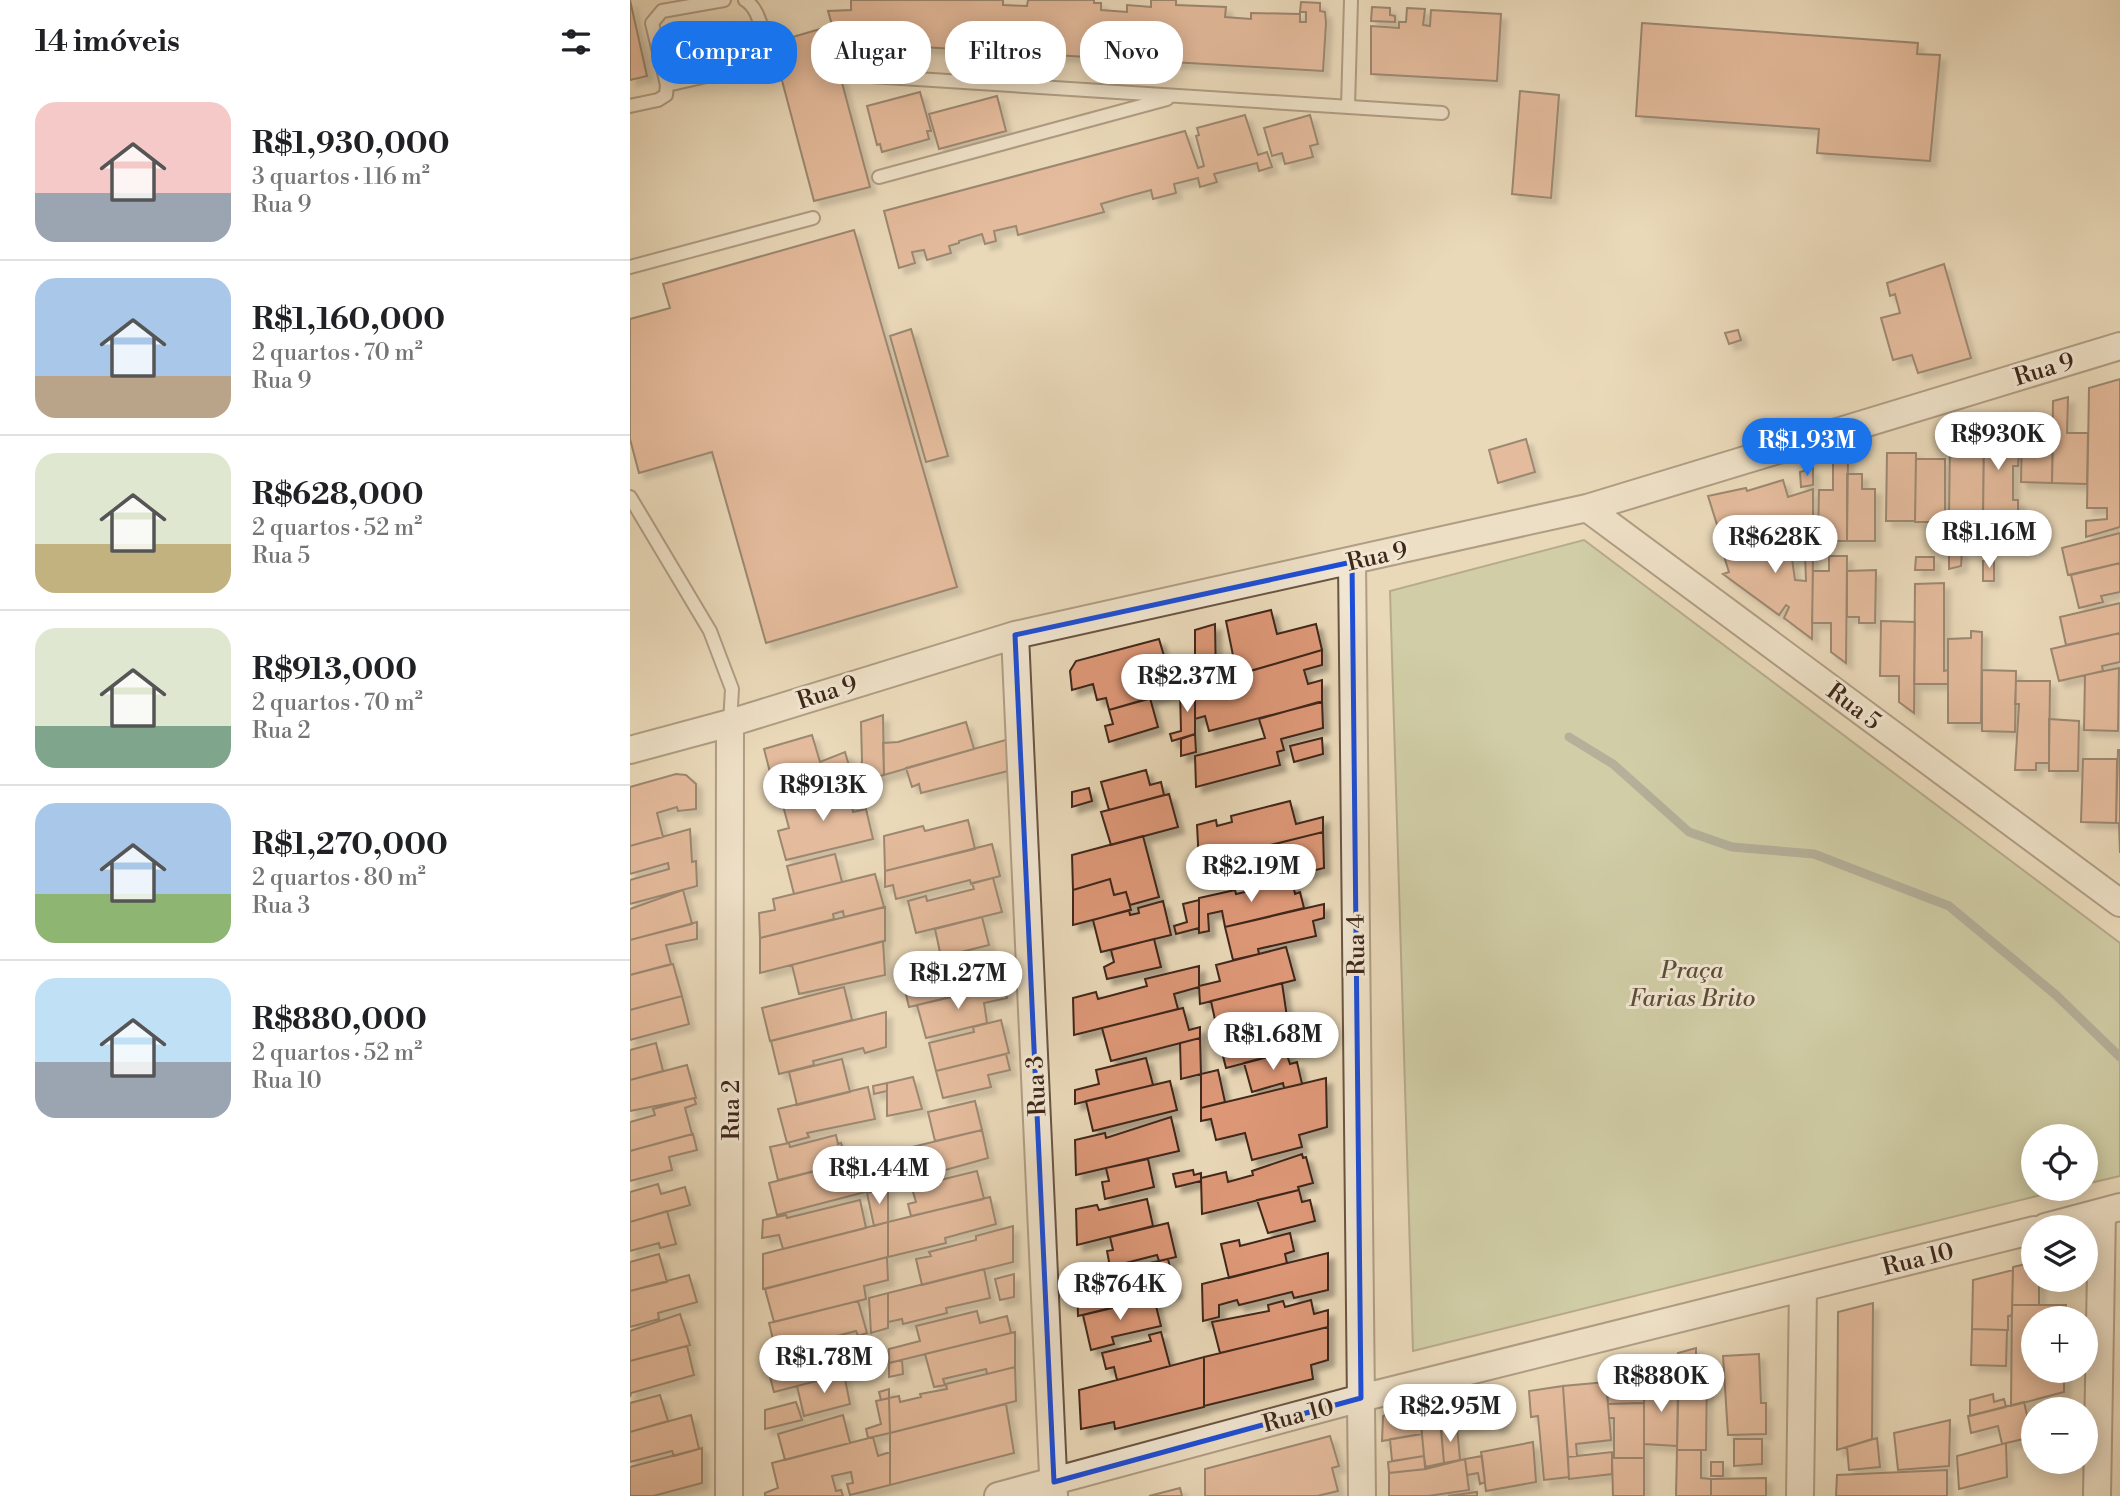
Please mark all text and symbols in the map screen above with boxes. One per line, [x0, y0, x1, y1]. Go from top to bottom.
chip: Comprar [651, 21, 797, 84]
chip: Alugar [811, 21, 931, 84]
chip: Filtros [945, 21, 1066, 84]
chip: Novo [1080, 21, 1183, 84]
text: 14 imóveis [35, 23, 180, 61]
icon: filters [557, 23, 595, 61]
text: R$1,930,000 [252, 125, 449, 163]
icon: home [91, 130, 175, 214]
text: 3 quartos · 116 m² [252, 163, 430, 191]
text: Rua 9 [252, 191, 311, 219]
text: R$1,160,000 [252, 301, 445, 339]
icon: home [91, 306, 175, 390]
text: 2 quartos · 70 m² [252, 339, 423, 367]
street label: Rua 9 [2010, 347, 2078, 393]
text: Rua 9 [252, 367, 311, 395]
pin: R$930K [1941, 412, 2055, 472]
pin: R$1.93M [1742, 419, 1872, 478]
text: R$930K [1951, 421, 2045, 449]
text: R$1.93M [1758, 427, 1856, 455]
text: R$628,000 [252, 476, 423, 514]
icon: home [91, 481, 175, 565]
pin: R$1.16M [1924, 510, 2054, 570]
text: 2 quartos · 52 m² [252, 514, 422, 542]
pin: R$628K [1718, 516, 1832, 575]
text: R$1.16M [1942, 519, 2036, 547]
text: R$628K [1729, 524, 1821, 552]
street label: Rua 9 [1344, 535, 1411, 579]
text: Rua 5 [252, 542, 310, 570]
text: R$913,000 [252, 651, 417, 689]
pin: R$2.37M [1122, 654, 1252, 714]
icon: home [91, 656, 175, 740]
text: R$2.37M [1137, 663, 1237, 691]
street label: Rua 9 [793, 669, 861, 717]
street label: Rua 5 [1820, 677, 1887, 737]
text: 2 quartos · 70 m² [252, 689, 423, 717]
text: Rua 2 [252, 717, 311, 745]
pin: R$913K [766, 764, 880, 823]
text: R$913K [779, 772, 867, 800]
text: R$1,270,000 [252, 826, 448, 864]
icon: home [91, 831, 175, 915]
pin: R$2.19M [1186, 844, 1316, 904]
text: R$2.19M [1202, 853, 1300, 881]
text: 2 quartos · 80 m² [252, 864, 426, 892]
text: Rua 3 [252, 892, 310, 920]
street label: Rua 4 [1341, 914, 1373, 976]
pin: R$1.27M [893, 951, 1023, 1011]
park label: Praça Farias Brito [1629, 956, 1755, 1014]
text: R$1.27M [909, 960, 1007, 988]
text: R$880,000 [252, 1001, 427, 1039]
icon: home [91, 1006, 175, 1090]
pin: R$1.68M [1208, 1012, 1338, 1072]
text: R$1.68M [1224, 1021, 1322, 1049]
text: 2 quartos · 52 m² [252, 1039, 422, 1067]
street label: Rua 3 [1020, 1055, 1054, 1117]
text: Rua 10 [252, 1067, 322, 1095]
street label: Rua 2 [717, 1079, 747, 1141]
map controls [2021, 1124, 2098, 1474]
button: locate [2021, 1124, 2098, 1201]
pin: R$1.44M [814, 1146, 944, 1206]
text: R$1.44M [829, 1155, 929, 1183]
button: layers [2021, 1215, 2098, 1292]
street label: Rua 10 [1879, 1237, 1957, 1283]
pin: R$764K [1063, 1262, 1177, 1322]
text: R$764K [1074, 1271, 1166, 1299]
button: + [2021, 1306, 2098, 1383]
pin: R$1.78M [759, 1336, 889, 1395]
text: R$1.78M [775, 1344, 873, 1372]
pin: R$880K [1604, 1354, 1718, 1414]
text: R$880K [1613, 1363, 1709, 1391]
pin: R$2.95M [1385, 1384, 1515, 1444]
street label: Rua 10 [1259, 1392, 1337, 1440]
text: R$2.95M [1399, 1393, 1501, 1421]
button: − [2021, 1397, 2098, 1474]

